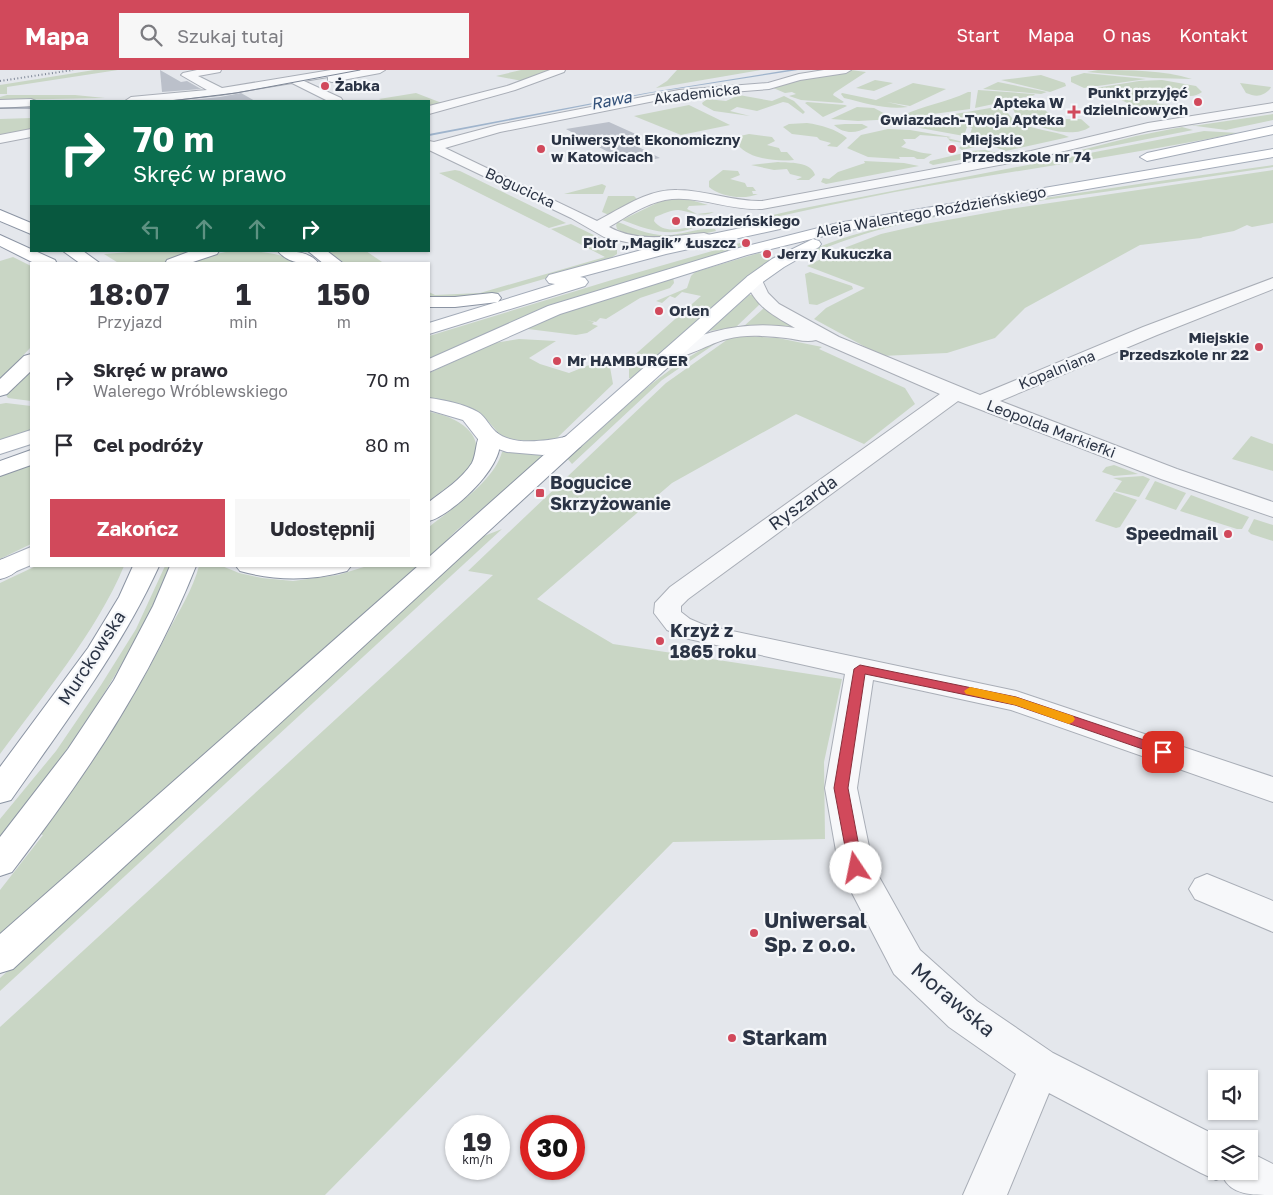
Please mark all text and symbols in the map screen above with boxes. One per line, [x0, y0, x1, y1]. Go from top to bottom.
search box [119, 13, 469, 58]
text: Mapa [25, 21, 89, 50]
icon: search [137, 21, 165, 49]
text: Szukaj tutaj [177, 24, 284, 47]
text: Start [957, 24, 1000, 46]
text: Mapa [1028, 24, 1075, 46]
text: O nas [1103, 24, 1151, 46]
text: Kontakt [1179, 24, 1248, 46]
place label: Żabka [335, 76, 380, 94]
street label: Akademicka [653, 79, 741, 107]
marker: Żabka [319, 80, 331, 92]
place label: Punkt przyjęć dzielnicowych [1083, 83, 1188, 118]
water label: Rawa [589, 86, 634, 114]
place label: Apteka W Gwiazdach-Twoja Apteka [880, 93, 1064, 128]
marker: Punkt przyjęć dzielnicowych [1192, 96, 1204, 108]
marker: Apteka W Gwiazdach-Twoja Apteka [1068, 106, 1080, 118]
text: 70 m [133, 118, 214, 160]
icon: right [50, 120, 115, 185]
place label: Uniwersytet Ekonomiczny w Katowicach [551, 130, 740, 165]
place label: Miejskie Przedszkole nr 74 [962, 130, 1091, 165]
marker: Uniwersytet Ekonomiczny w Katowicach [535, 143, 547, 155]
marker: Miejskie Przedszkole nr 74 [946, 143, 958, 155]
text: Skręć w prawo [133, 160, 286, 187]
street label: Bogucicka [483, 163, 558, 211]
street label: Aleja Walentego Roździeńskiego [814, 182, 1047, 240]
place label: Rozdzieńskiego [686, 211, 800, 229]
icon: left [137, 215, 165, 243]
icon: ahead [190, 215, 218, 243]
icon: ahead [243, 215, 271, 243]
icon: right [296, 215, 324, 243]
marker: Rozdzieńskiego [670, 215, 682, 227]
place label: Piotr „Magik” Łuszcz [583, 233, 736, 251]
marker: Piotr „Magik” Łuszcz [740, 237, 752, 249]
place label: Jerzy Kukuczka [777, 244, 892, 262]
marker: Jerzy Kukuczka [761, 248, 773, 260]
text: 18:07 [90, 276, 170, 312]
text: 1 [236, 276, 251, 312]
text: 150 [317, 276, 370, 312]
place label: Orlen [669, 301, 709, 319]
marker: Orlen [653, 305, 665, 317]
text: Przyjazd [97, 312, 162, 332]
text: min [229, 312, 258, 332]
text: m [337, 312, 351, 332]
place label: Miejskie Przedszkole nr 22 [1119, 328, 1249, 363]
marker: Miejskie Przedszkole nr 22 [1253, 341, 1265, 353]
street label: Kopalniana [1016, 346, 1098, 393]
place label: Mr HAMBURGER [567, 351, 688, 369]
marker: Mr HAMBURGER [551, 355, 563, 367]
text: Skręć w prawo [93, 358, 228, 381]
icon: right [50, 366, 78, 394]
text: 70 m [367, 368, 410, 391]
text: Walerego Wróblewskiego [93, 381, 288, 401]
street label: Leopolda Markiefki [984, 395, 1118, 461]
icon: arrive [50, 431, 78, 459]
text: Cel podróży [93, 433, 203, 456]
text: 80 m [365, 433, 410, 456]
street label: Ryszarda [764, 470, 841, 534]
place label: Bogucice Skrzyżowanie [550, 471, 671, 514]
marker: Bogucice Skrzyżowanie [534, 487, 546, 499]
button: Zakończ [50, 499, 225, 557]
button: Udostępnij [235, 499, 410, 557]
place label: Speedmail [1125, 522, 1218, 544]
marker: Speedmail [1222, 528, 1234, 540]
street label: Murckowska [53, 606, 130, 709]
place label: Krzyż z 1865 roku [670, 619, 756, 662]
marker: Krzyż z 1865 roku [654, 635, 666, 647]
pin [1142, 731, 1184, 773]
icon: arrive [1149, 738, 1177, 766]
position arrow [829, 841, 881, 893]
place label: Uniwersal Sp. z o.o. [764, 907, 867, 957]
marker: Uniwersal Sp. z o.o. [748, 927, 760, 939]
street label: Morawska [906, 957, 1001, 1042]
place label: Starkam [742, 1024, 827, 1050]
marker: Starkam [726, 1032, 738, 1044]
map controls [1208, 1070, 1258, 1180]
button: sound [1208, 1070, 1258, 1120]
speed limit sign: 30 [520, 1115, 585, 1180]
text: 19 [463, 1126, 492, 1157]
button: layers [1208, 1130, 1258, 1180]
text: km/h [462, 1152, 493, 1167]

